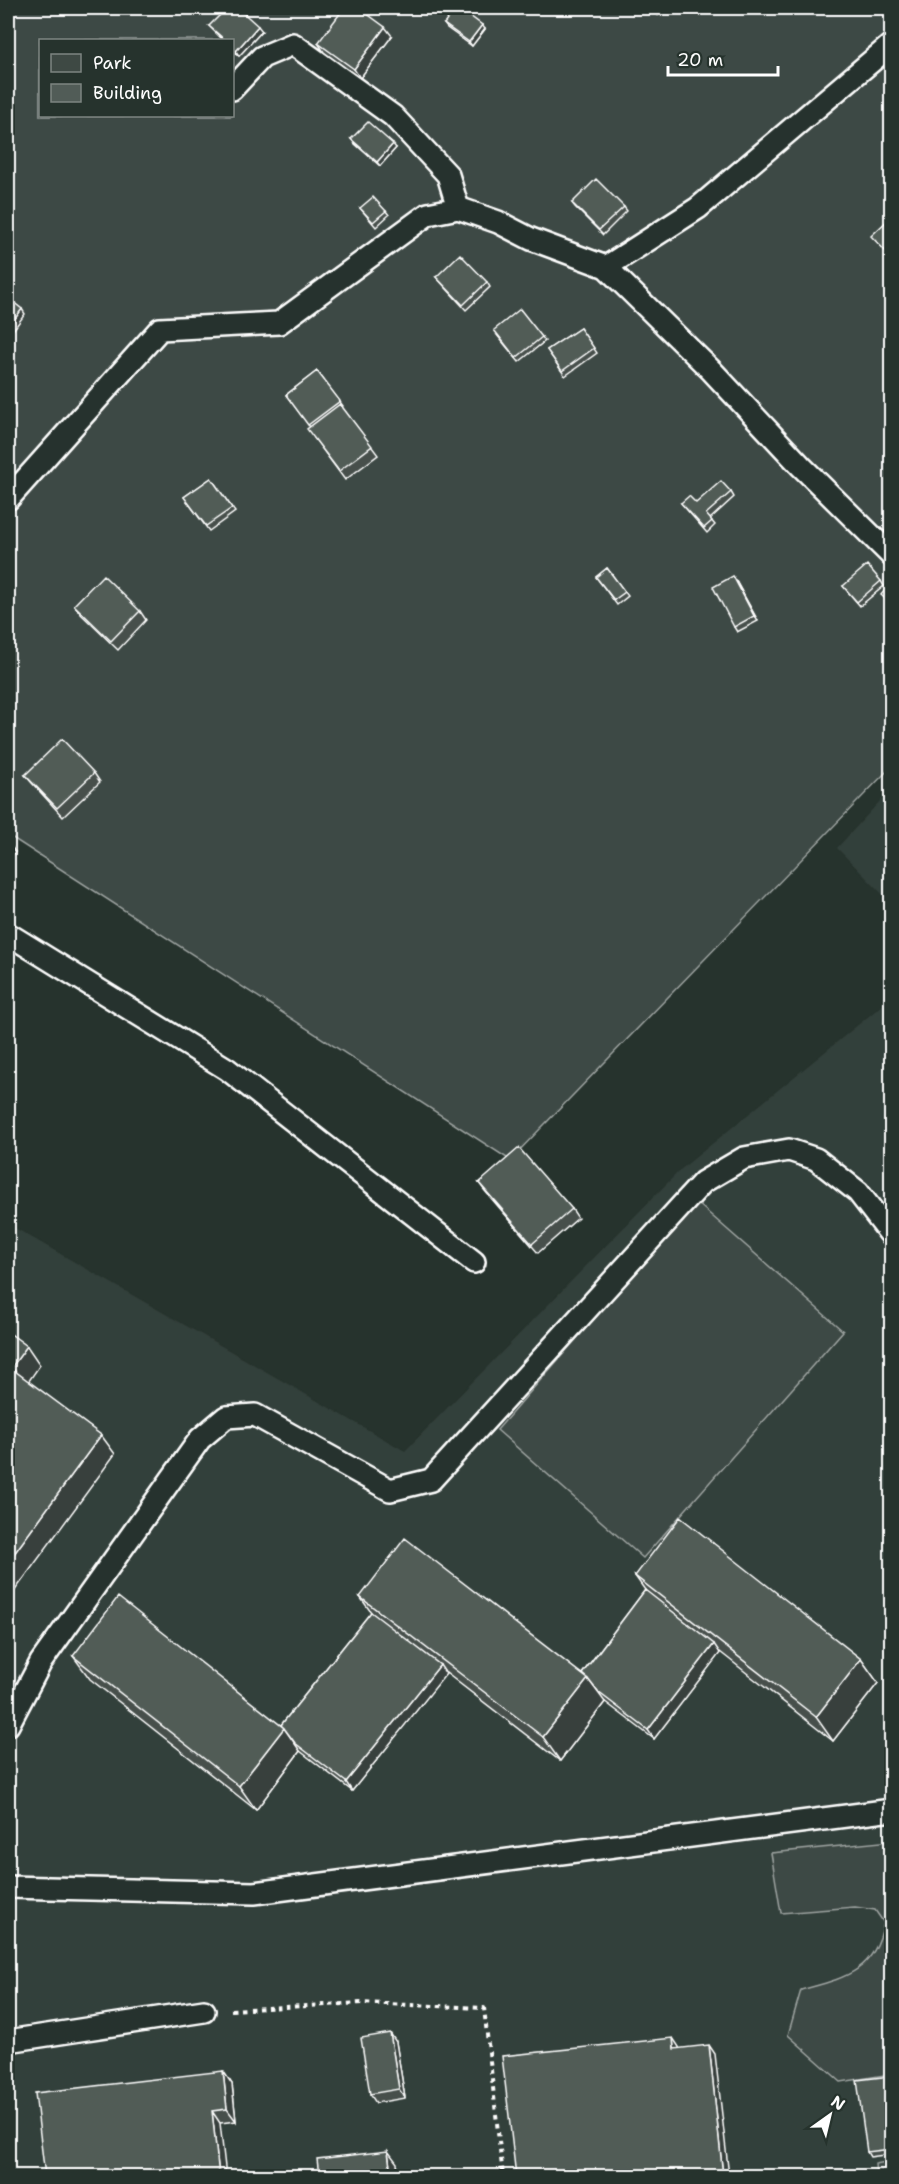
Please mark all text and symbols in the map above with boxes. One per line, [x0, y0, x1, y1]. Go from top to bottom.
legend [39, 39, 234, 117]
scale bar [668, 39, 778, 77]
text: 20 m [677, 48, 723, 72]
text: Park [93, 51, 132, 75]
text: Building [93, 81, 162, 105]
north arrow [800, 2085, 860, 2145]
text: N [827, 2091, 849, 2115]

